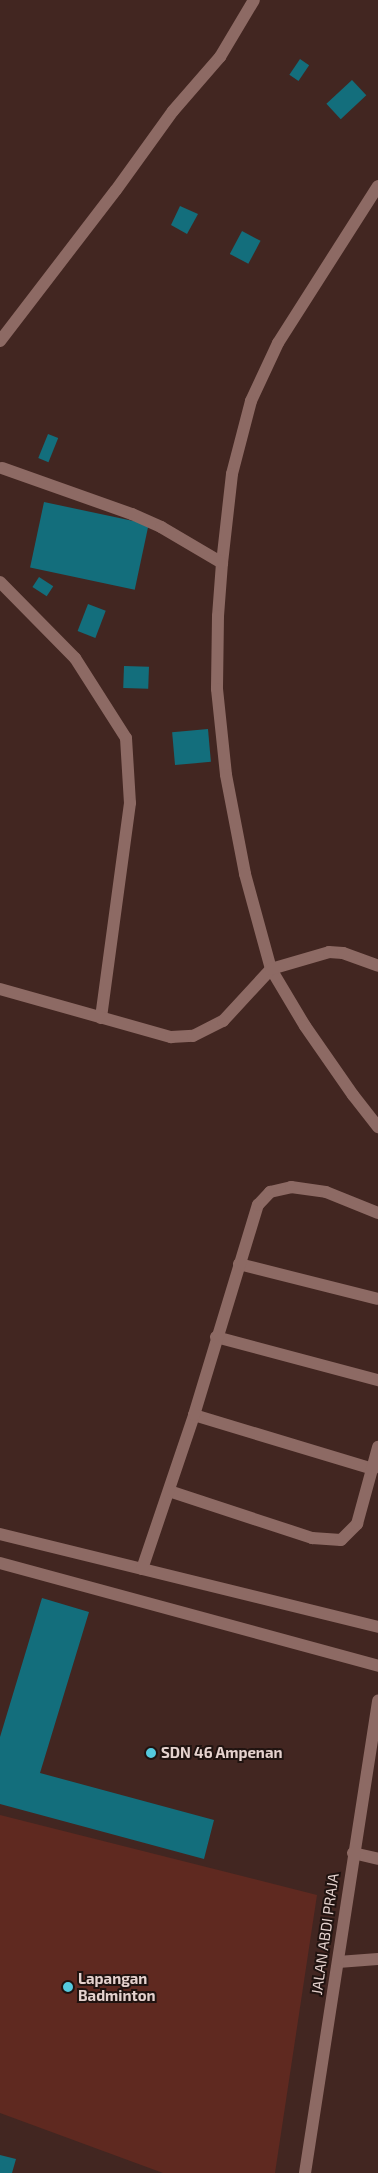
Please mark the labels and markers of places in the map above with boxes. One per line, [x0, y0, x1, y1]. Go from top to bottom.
place label: SDN 46 Ampenan [161, 1744, 283, 1762]
marker: SDN 46 Ampenan [145, 1747, 157, 1759]
place label: Lapangan Badminton [78, 1969, 155, 2004]
marker: Lapangan Badminton [62, 1981, 74, 1993]

